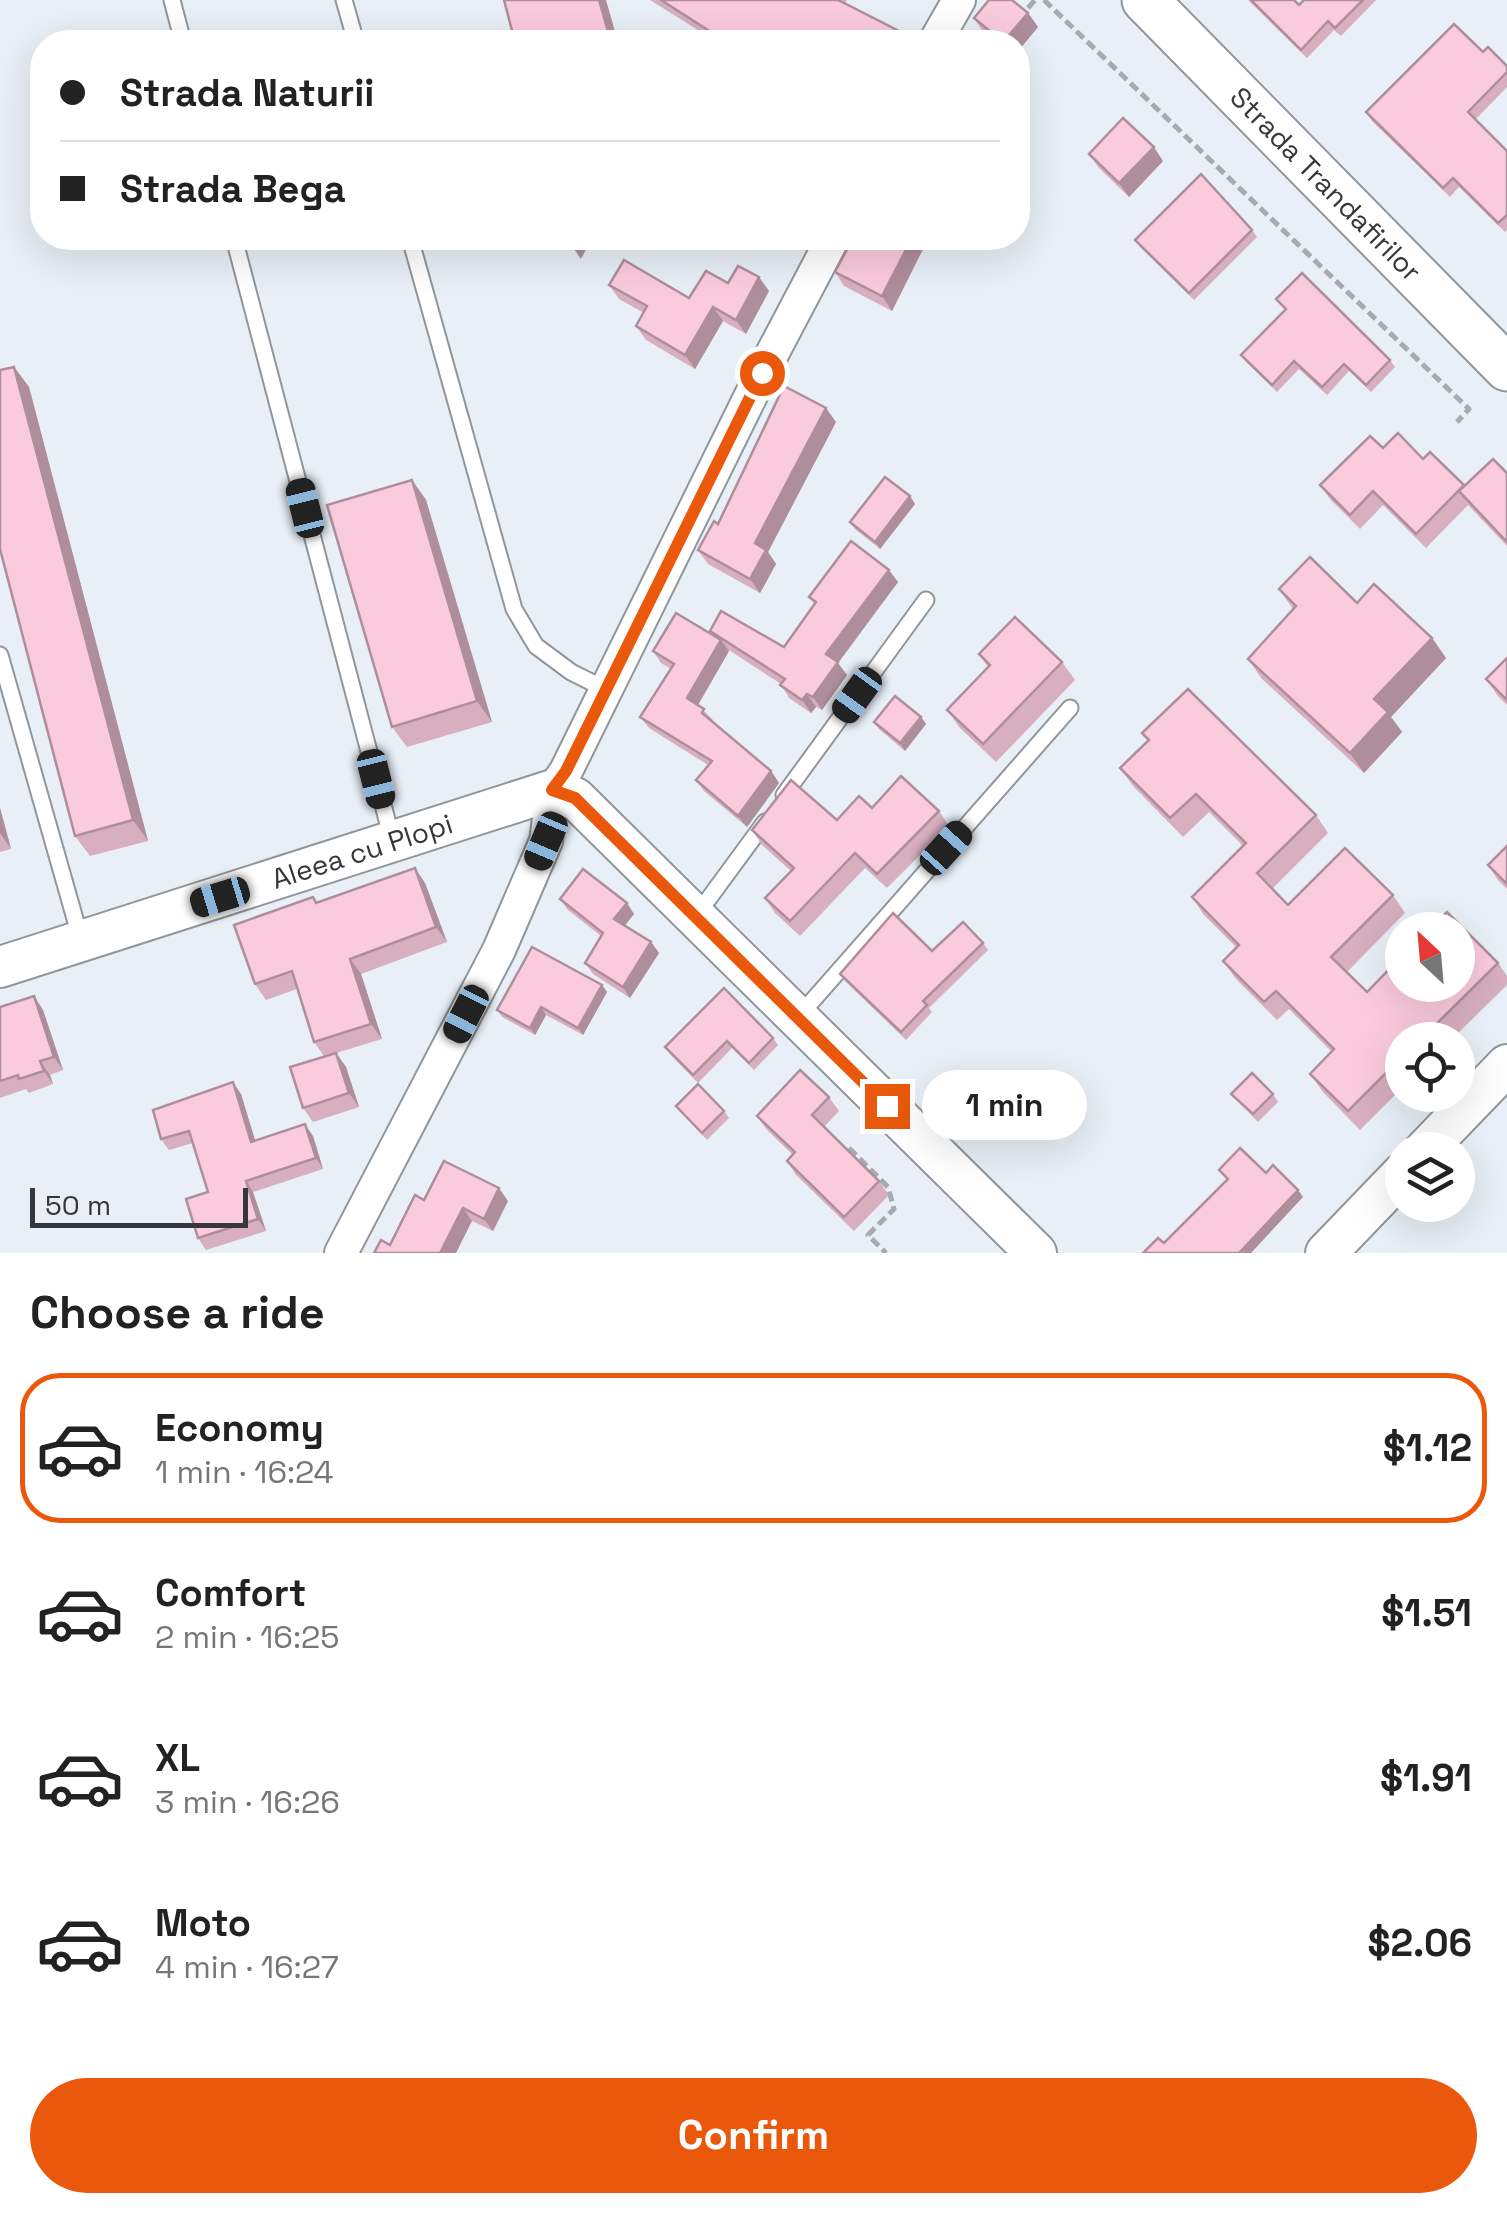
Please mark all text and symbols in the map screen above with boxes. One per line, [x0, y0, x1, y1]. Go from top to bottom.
text: Strada Naturii [120, 69, 374, 117]
street label: Strada Trandafirilor [1223, 79, 1429, 289]
text: Strada Bega [120, 165, 346, 213]
route start [740, 351, 785, 396]
car [283, 475, 327, 541]
car [827, 662, 887, 728]
car [354, 746, 398, 812]
street label: Aleea cu Plopi [267, 805, 457, 897]
car [520, 808, 572, 874]
car [915, 816, 977, 880]
car [187, 874, 253, 920]
north arrow [1385, 912, 1475, 1002]
map controls [1385, 912, 1475, 1222]
car [439, 980, 493, 1048]
button: locate [1385, 1022, 1475, 1112]
callout: 1 min [922, 1071, 1087, 1141]
route end [865, 1084, 910, 1129]
text: 1 min [965, 1085, 1044, 1125]
button: layers [1385, 1132, 1475, 1222]
scale bar [30, 1183, 248, 1228]
text: 50 m [45, 1187, 111, 1223]
text: Choose a ride [30, 1284, 325, 1341]
icon: car [35, 1403, 125, 1493]
text: Economy [155, 1404, 324, 1452]
text: $1.12 [1383, 1424, 1472, 1472]
text: 1 min · 16:24 [155, 1452, 333, 1492]
icon: car [35, 1568, 125, 1658]
text: Comfort [155, 1569, 306, 1617]
text: $1.51 [1381, 1589, 1472, 1637]
text: 2 min · 16:25 [155, 1617, 339, 1657]
icon: car [35, 1733, 125, 1823]
text: XL [155, 1734, 200, 1782]
text: $1.91 [1380, 1754, 1472, 1802]
text: 3 min · 16:26 [155, 1782, 340, 1822]
icon: car [35, 1898, 125, 1988]
text: Moto [155, 1899, 251, 1947]
text: $2.06 [1367, 1919, 1472, 1967]
text: 4 min · 16:27 [155, 1947, 339, 1987]
button: Confirm [30, 2078, 1477, 2193]

